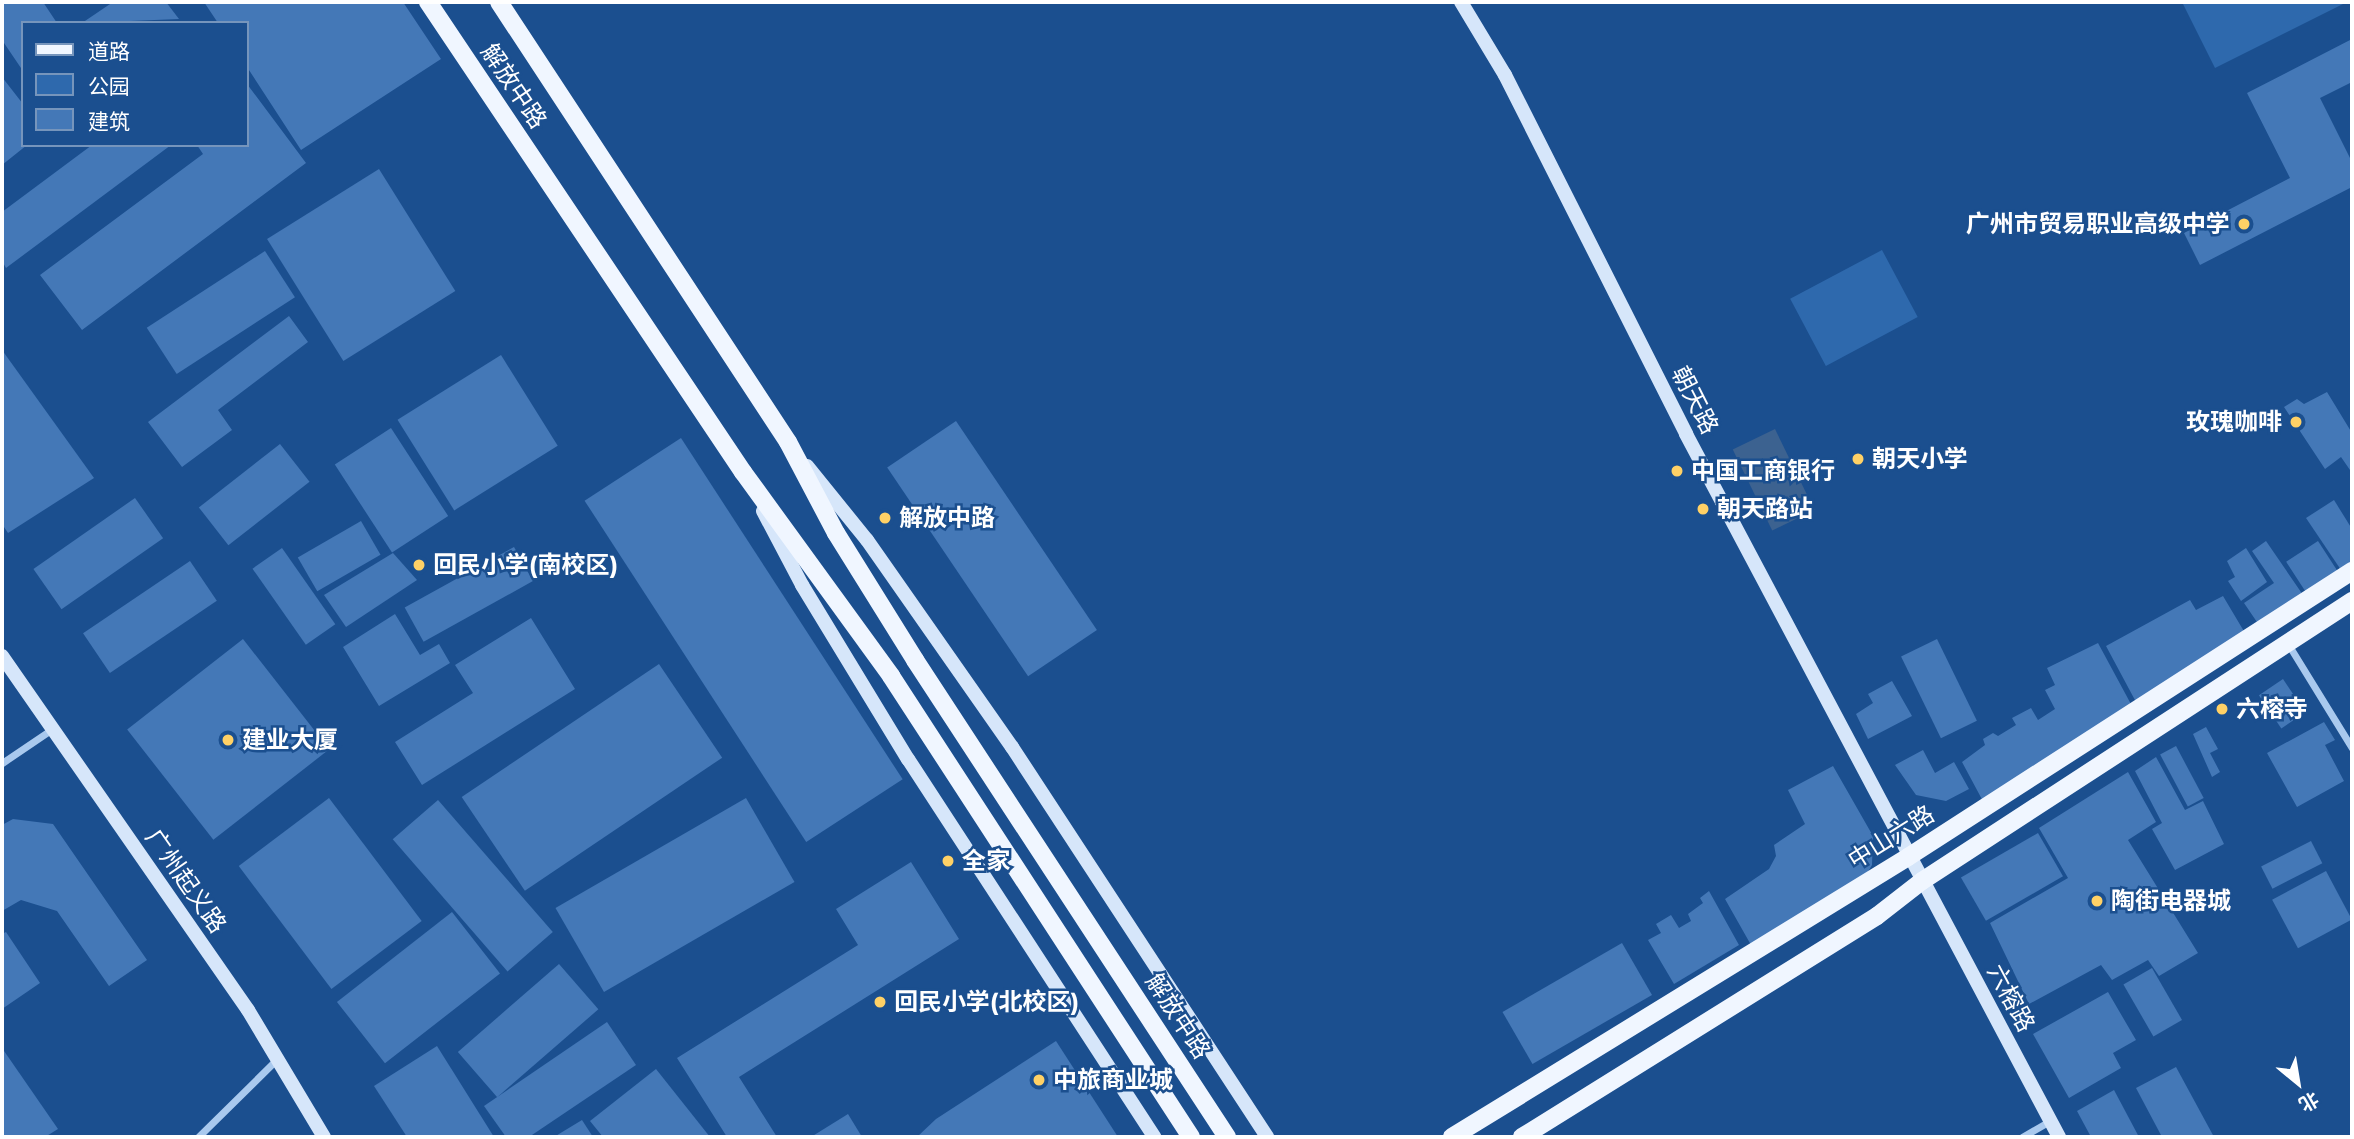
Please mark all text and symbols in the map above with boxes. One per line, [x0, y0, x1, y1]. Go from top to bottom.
legend [21, 21, 248, 147]
street label: 解放中路 [475, 38, 553, 134]
text: 道路 [88, 39, 130, 64]
text: 公园 [88, 74, 130, 99]
text: 建筑 [88, 109, 130, 134]
place label: 广州市贸易职业高级中学 [1966, 210, 2230, 238]
marker: 广州市贸易职业高级中学 [2236, 216, 2252, 232]
street label: 朝天路 [1666, 361, 1724, 439]
place label: 玫瑰咖啡 [2186, 408, 2282, 436]
marker: 玫瑰咖啡 [2288, 414, 2304, 430]
place label: 朝天小学 [1872, 445, 1968, 473]
marker: 朝天小学 [1850, 451, 1866, 467]
place label: 中国工商银行 [1691, 457, 1835, 485]
marker: 中国工商银行 [1669, 463, 1685, 479]
place label: 朝天路站 [1717, 495, 1813, 523]
marker: 朝天路站 [1695, 501, 1711, 517]
place label: 解放中路 [899, 504, 995, 532]
marker: 解放中路 [877, 510, 893, 526]
place label: 回民小学(南校区) [433, 551, 618, 579]
marker: 回民小学(南校区) [411, 557, 427, 573]
place label: 六榕寺 [2236, 695, 2308, 723]
marker: 六榕寺 [2214, 701, 2230, 717]
place label: 建业大厦 [242, 726, 338, 754]
marker: 建业大厦 [220, 732, 236, 748]
street label: 中山六路 [1843, 799, 1939, 875]
street label: 广州起义路 [140, 824, 232, 938]
place label: 全家 [962, 847, 1010, 875]
marker: 全家 [940, 853, 956, 869]
place label: 陶街电器城 [2111, 887, 2231, 915]
marker: 陶街电器城 [2089, 893, 2105, 909]
street label: 六榕路 [1981, 959, 2041, 1037]
street label: 解放中路 [1140, 968, 1216, 1064]
place label: 回民小学(北校区) [894, 988, 1079, 1016]
marker: 回民小学(北校区) [872, 994, 888, 1010]
north arrow [2263, 1048, 2333, 1118]
place label: 中旅商业城 [1053, 1066, 1173, 1094]
marker: 中旅商业城 [1031, 1072, 1047, 1088]
text: 北 [2295, 1087, 2323, 1116]

